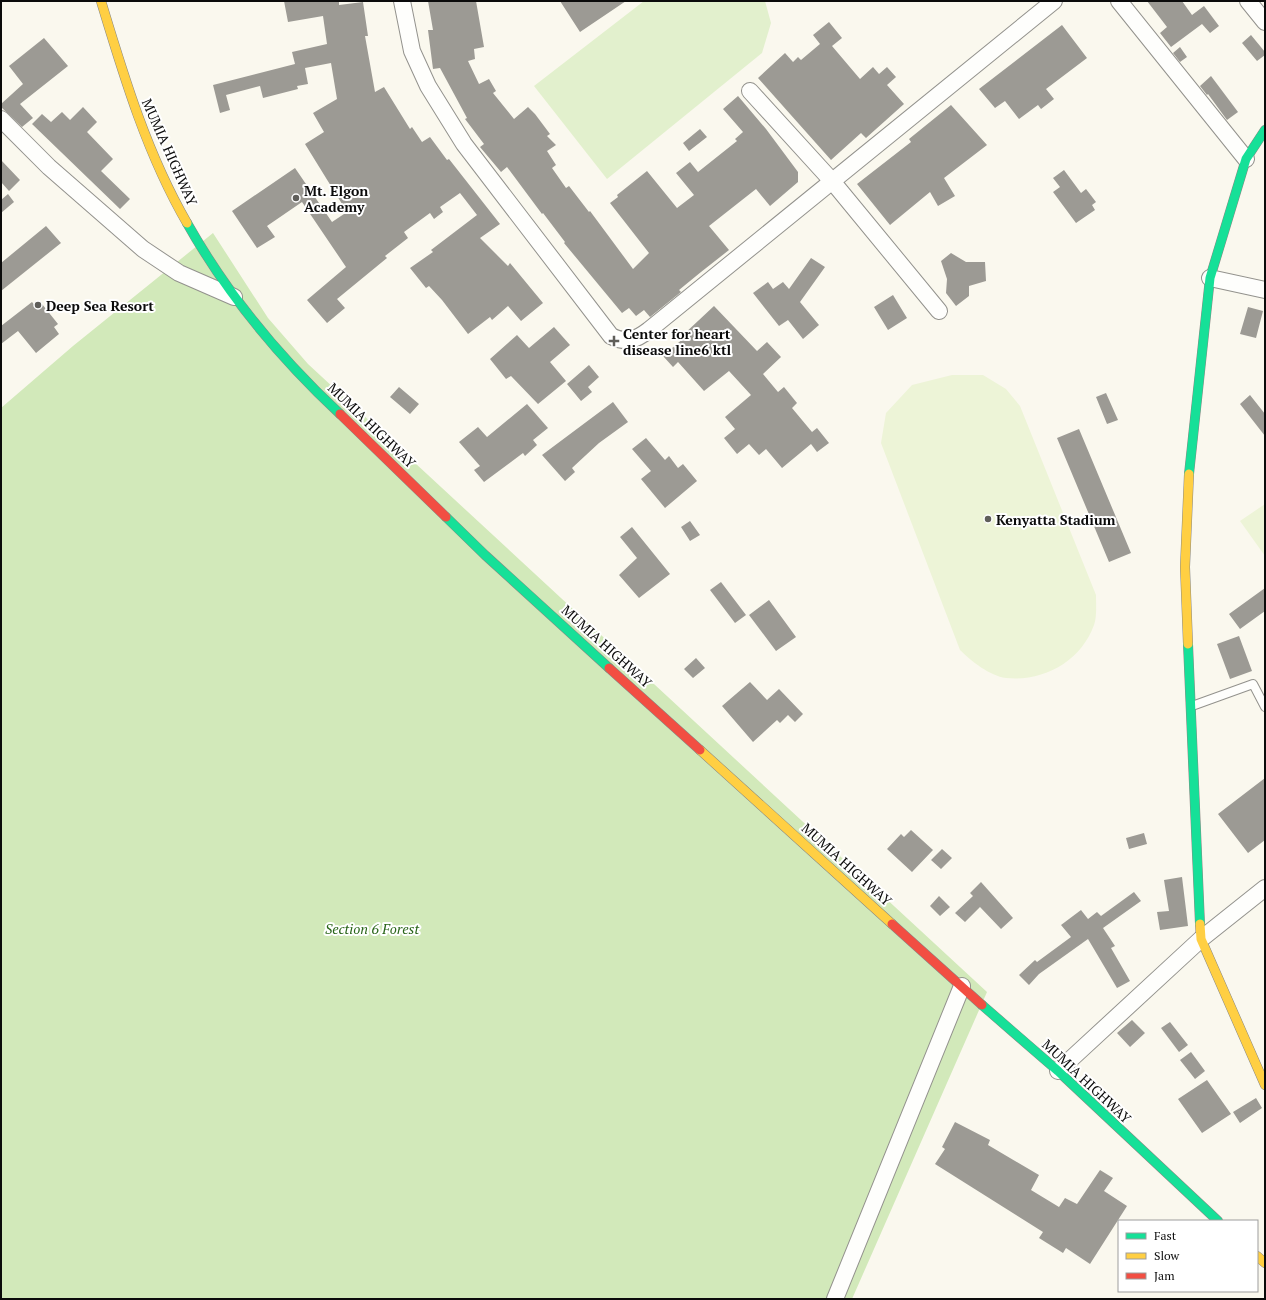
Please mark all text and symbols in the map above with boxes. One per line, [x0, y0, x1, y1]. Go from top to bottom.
street label: MUMIA HIGHWAY [138, 95, 203, 209]
place label: Mt. Elgon Academy [304, 181, 368, 216]
marker: Mt. Elgon Academy [291, 193, 301, 203]
place label: Deep Sea Resort [46, 296, 154, 315]
marker: Deep Sea Resort [33, 300, 43, 310]
place label: Center for heart disease line6 ktl [623, 324, 732, 359]
marker: Center for heart disease line6 ktl [608, 335, 620, 347]
street label: MUMIA HIGHWAY [324, 378, 421, 473]
place label: Kenyatta Stadium [996, 510, 1116, 529]
marker: Kenyatta Stadium [983, 514, 993, 524]
street label: MUMIA HIGHWAY [558, 600, 657, 692]
street label: MUMIA HIGHWAY [798, 818, 897, 910]
park label: Section 6 Forest [325, 919, 419, 938]
street label: MUMIA HIGHWAY [1038, 1035, 1136, 1128]
legend [1118, 1220, 1258, 1292]
text: Fast [1154, 1228, 1177, 1243]
text: Slow [1154, 1248, 1180, 1263]
text: Jam [1154, 1268, 1175, 1283]

